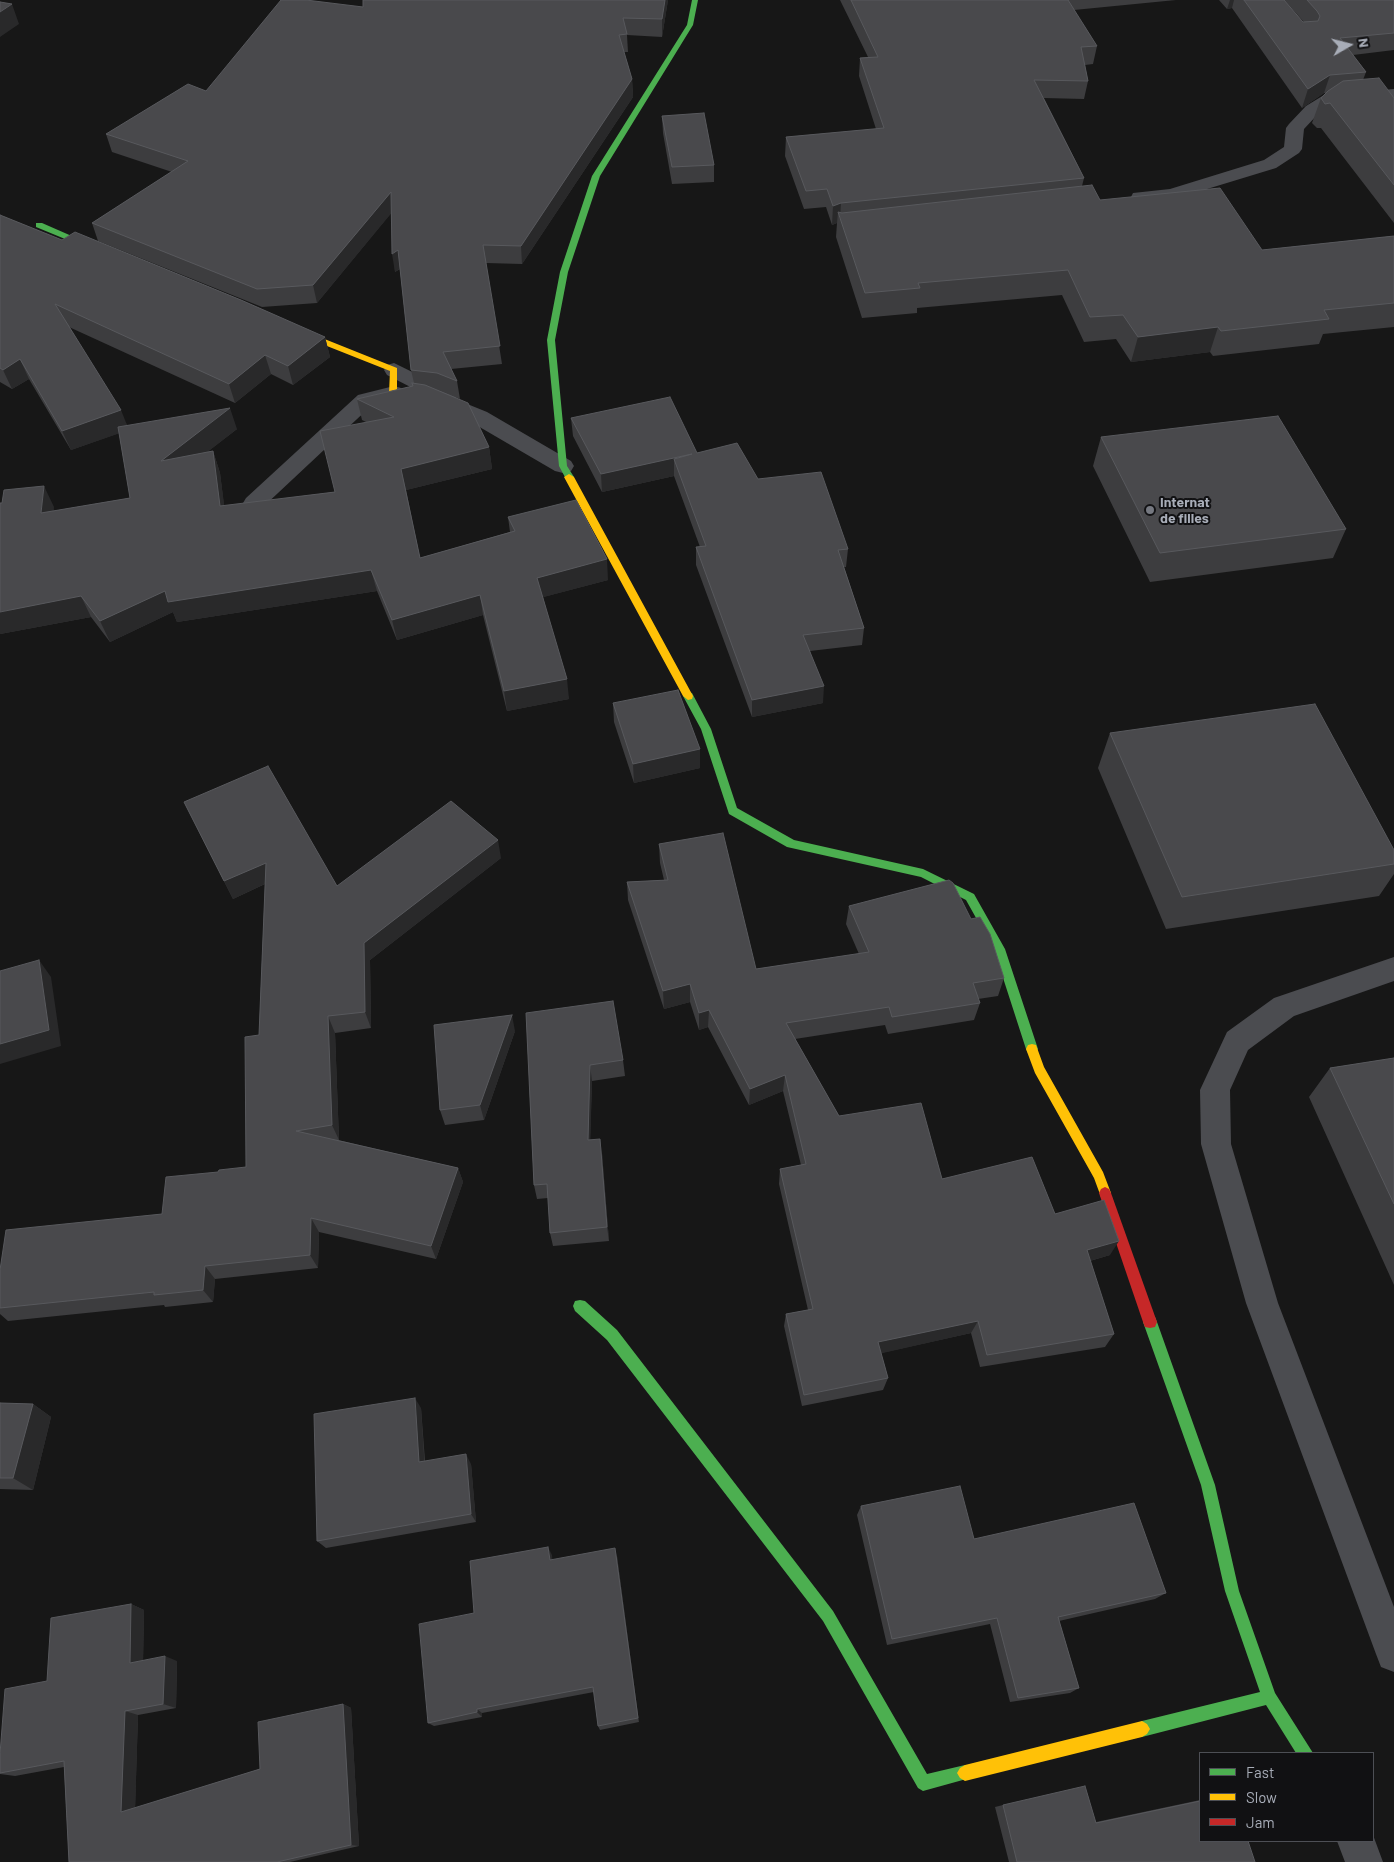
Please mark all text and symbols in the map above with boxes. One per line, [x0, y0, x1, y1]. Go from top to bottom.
north arrow [1324, 20, 1374, 70]
text: N [1355, 37, 1373, 49]
place label: Internat de filles [1160, 494, 1210, 526]
marker: Internat de filles [1144, 504, 1156, 516]
legend [1199, 1752, 1374, 1842]
text: Fast [1246, 1763, 1274, 1781]
text: Slow [1246, 1788, 1277, 1806]
text: Jam [1246, 1813, 1275, 1831]

